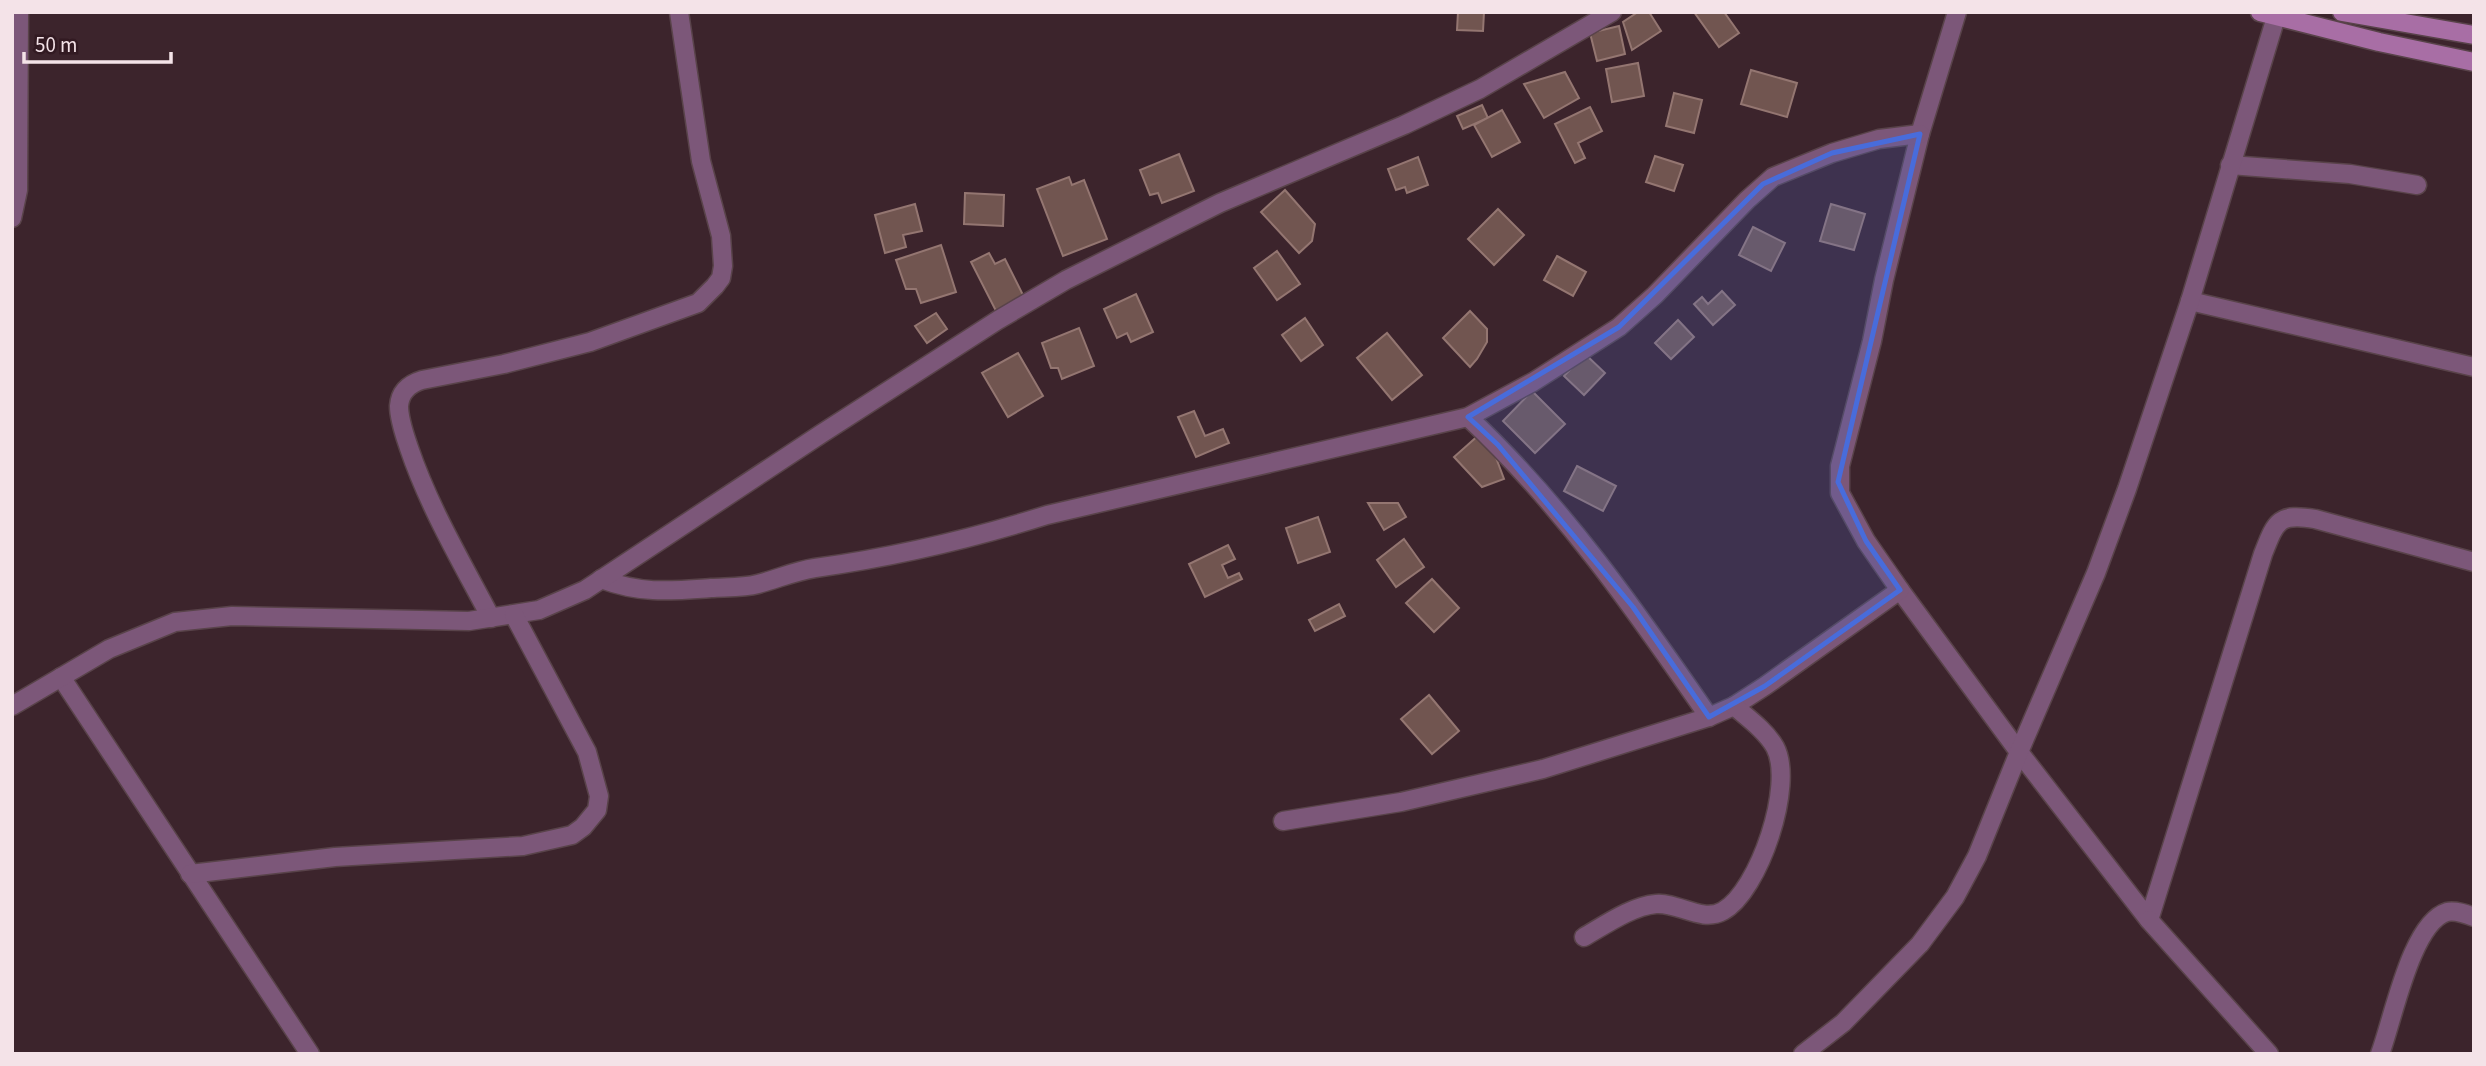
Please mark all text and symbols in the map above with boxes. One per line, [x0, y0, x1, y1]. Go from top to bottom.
scale bar [24, 21, 172, 65]
text: 50 m [35, 30, 77, 60]

